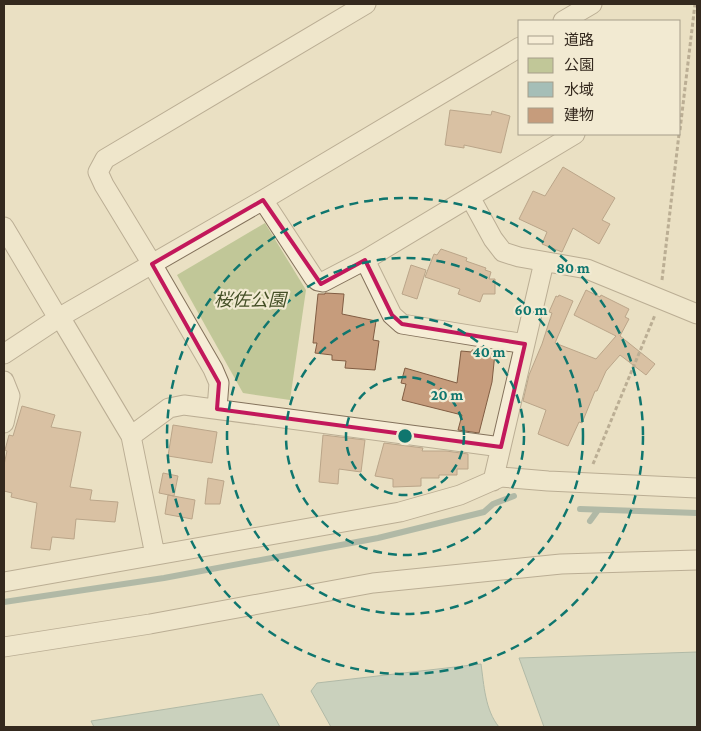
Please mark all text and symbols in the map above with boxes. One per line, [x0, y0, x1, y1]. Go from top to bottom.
legend [518, 20, 681, 135]
text: 道路 [564, 32, 594, 48]
text: 公園 [564, 57, 594, 73]
text: 水域 [564, 82, 594, 98]
text: 建物 [564, 107, 594, 123]
text: 80 m [556, 260, 590, 276]
park label: 桜佐公園 [214, 290, 289, 310]
text: 60 m [515, 302, 548, 318]
text: 40 m [473, 344, 506, 360]
text: 20 m [431, 387, 463, 403]
centre of rings [396, 427, 414, 445]

